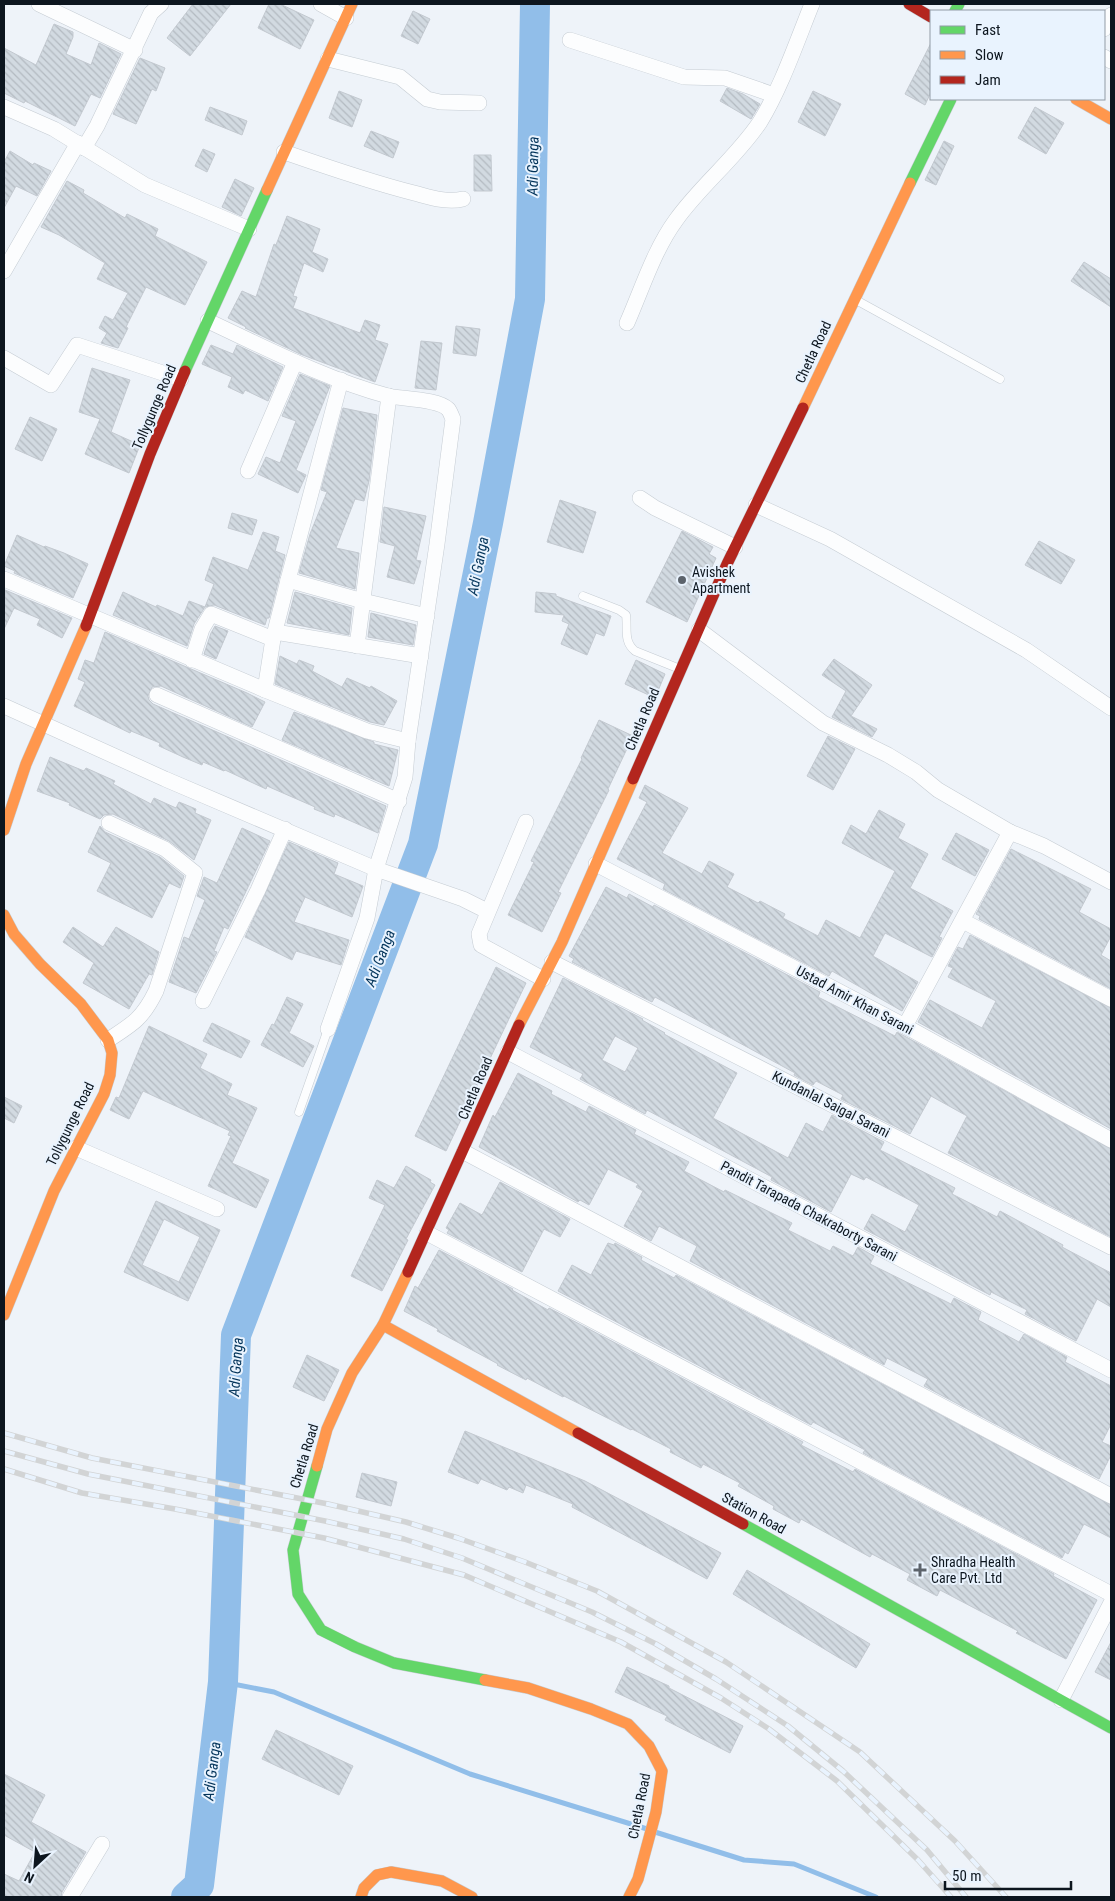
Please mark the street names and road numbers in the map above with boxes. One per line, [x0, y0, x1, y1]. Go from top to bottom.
street label: Chetla Road [792, 318, 834, 386]
street label: Tollygunge Road [129, 362, 179, 452]
street label: Chetla Road [622, 685, 662, 753]
street label: Ustad Amir Khan Sarani [794, 962, 916, 1038]
street label: Chetla Road [455, 1054, 495, 1122]
street label: Kundanlal Saigal Sarani [770, 1067, 892, 1141]
street label: Tollygunge Road [43, 1080, 97, 1168]
street label: Pandit Tarapada Chakraborty Sarani [718, 1158, 900, 1264]
street label: Chetla Road [287, 1422, 321, 1490]
street label: Station Road [719, 1489, 789, 1537]
street label: Chetla Road [625, 1772, 653, 1840]

